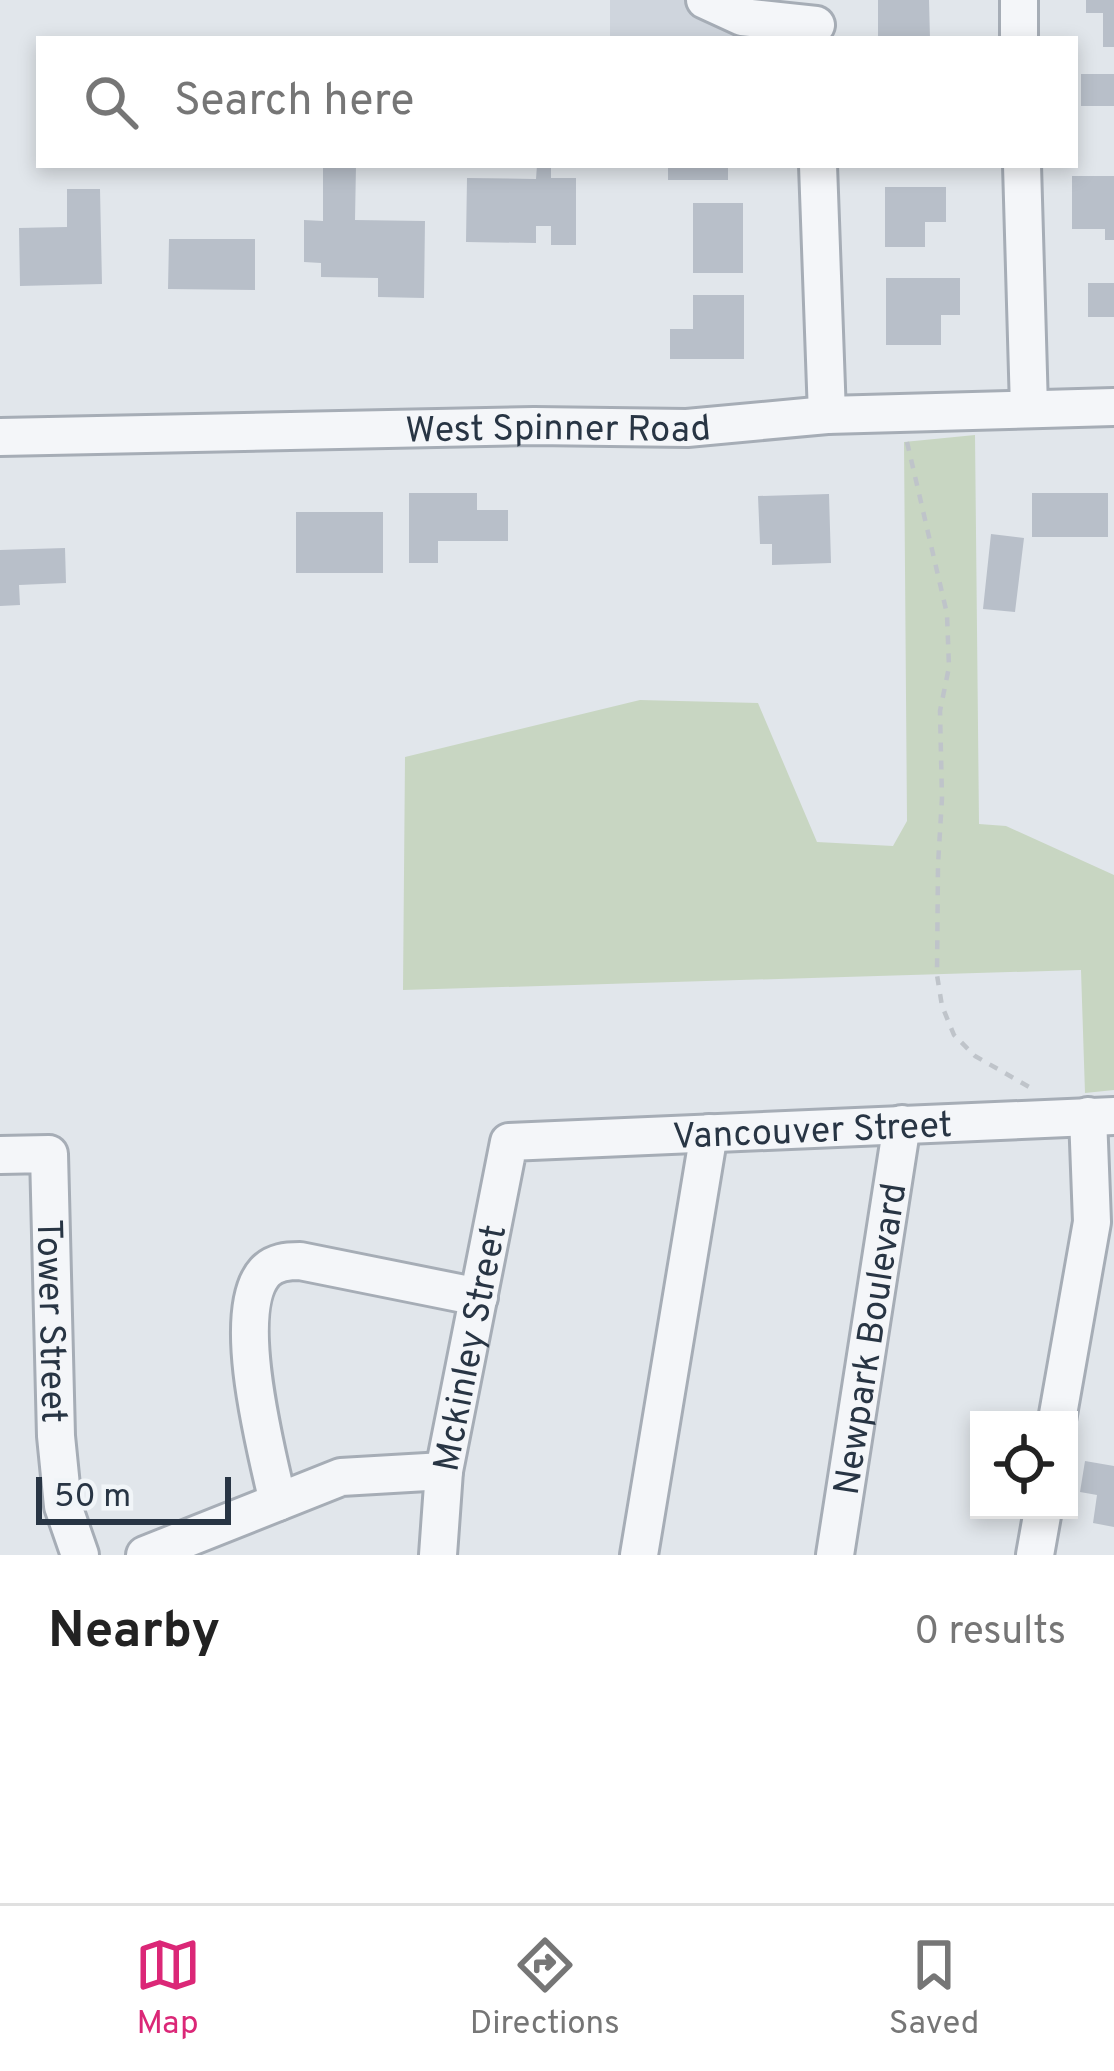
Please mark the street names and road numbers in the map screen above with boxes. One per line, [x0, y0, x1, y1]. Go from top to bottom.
street label: West Spinner Road [405, 407, 713, 456]
street label: Vancouver Street [672, 1104, 953, 1162]
street label: Newpark Boulevard [826, 1180, 920, 1498]
street label: Tower Street [24, 1218, 75, 1424]
street label: Mckinley Street [425, 1221, 519, 1476]

